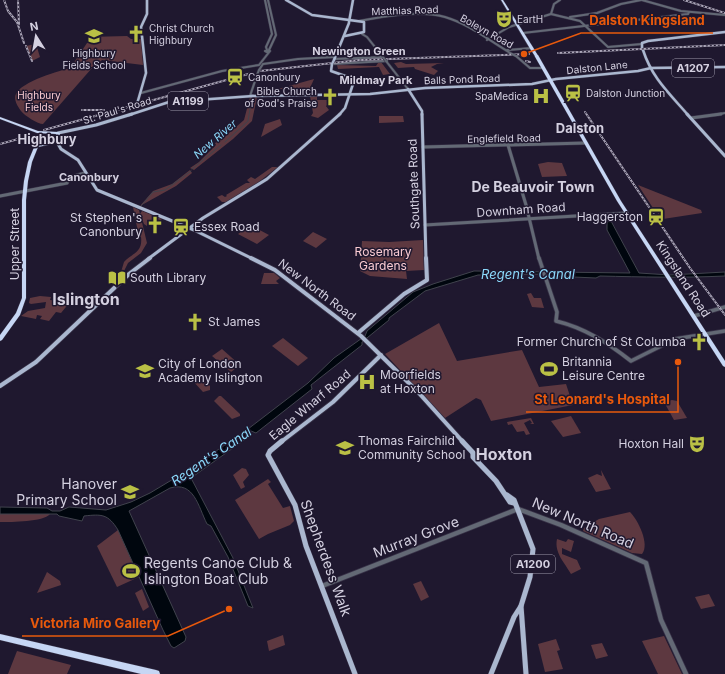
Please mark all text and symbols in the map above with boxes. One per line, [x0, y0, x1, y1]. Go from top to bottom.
street label: Matthias Road [371, 3, 439, 17]
callout: Dalston Kingsland [581, 8, 713, 33]
theatre icon: EartH [494, 9, 514, 29]
street label: Boleyn Road [458, 11, 516, 51]
text: Dalston Kingsland [589, 12, 705, 28]
place label: EartH [517, 13, 543, 25]
north arrow [16, 16, 56, 56]
text: N [29, 19, 40, 34]
place label: Christ Church Highbury [149, 22, 214, 46]
church icon: Christ Church Highbury [126, 24, 146, 44]
school or university icon: Highbury Fields School [84, 26, 104, 46]
district label: Newington Green [312, 44, 406, 58]
place label: Highbury Fields School [62, 47, 126, 71]
street label: Dalston Lane [566, 58, 628, 76]
road number: A1207 [672, 59, 714, 77]
station icon: Canonbury [225, 67, 245, 87]
place label: Canonbury [248, 71, 301, 83]
street label: Balls Pond Road [424, 72, 500, 86]
district label: Mildmay Park [339, 73, 413, 87]
station icon: Dalston Junction [563, 83, 583, 103]
place label: Bible Church of God's Praise [245, 85, 317, 109]
hospital icon: SpaMedica [531, 86, 551, 106]
church icon: Bible Church of God's Praise [320, 87, 340, 107]
place label: Dalston Junction [586, 87, 665, 99]
park label: Highbury Fields [17, 89, 61, 113]
place label: SpaMedica [475, 90, 528, 102]
road number: A1199 [168, 92, 208, 110]
street label: St. Paul's Road [81, 94, 153, 126]
water label: New River [191, 116, 240, 162]
district label: Dalston [556, 120, 604, 136]
district label: Highbury [17, 131, 77, 147]
street label: Englefield Road [467, 131, 541, 145]
street label: Southgate Road [404, 139, 423, 229]
district label: Canonbury [59, 170, 119, 184]
district label: De Beauvoir Town [471, 178, 595, 195]
street label: Downham Road [476, 199, 566, 220]
station icon: Haggerston [646, 207, 666, 227]
street label: Upper Street [7, 208, 22, 280]
place label: Haggerston [577, 209, 643, 224]
place label: St Stephen's Canonbury [70, 210, 142, 239]
church icon: St Stephen's Canonbury [145, 215, 165, 235]
station icon: Essex Road [171, 217, 191, 237]
place label: Essex Road [194, 219, 259, 234]
street label: Kingsland Road [653, 238, 714, 320]
park label: Rosemary Gardens [355, 244, 412, 273]
street label: New North Road [276, 256, 359, 324]
water label: Regent's Canal [481, 266, 576, 282]
library icon: South Library [107, 268, 127, 288]
place label: South Library [130, 270, 206, 285]
district label: Islington [52, 289, 120, 309]
church icon: St James [185, 312, 205, 332]
place label: St James [208, 314, 260, 329]
church icon: Former Church of St Columba [689, 332, 709, 352]
place label: Former Church of St Columba [517, 334, 686, 349]
place label: Britannia Leisure Centre [562, 354, 645, 383]
place label: City of London Academy Islington [158, 356, 263, 385]
sports icon: Britannia Leisure Centre [539, 359, 559, 379]
school or university icon: City of London Academy Islington [135, 361, 155, 381]
street label: Eagle Wharf Road [266, 366, 353, 443]
place label: Moorfields at Hoxton [380, 367, 441, 396]
hospital icon: Moorfields at Hoxton [357, 372, 377, 392]
callout: St Leonard's Hospital [526, 387, 678, 412]
text: St Leonard's Hospital [534, 391, 670, 407]
water label: Regent's Canal [168, 423, 255, 489]
place label: Thomas Fairchild Community School [358, 433, 465, 462]
theatre icon: Hoxton Hall [687, 434, 707, 454]
place label: Hoxton Hall [618, 436, 684, 451]
school or university icon: Thomas Fairchild Community School [335, 438, 355, 458]
district label: Hoxton [476, 444, 532, 464]
place label: Hanover Primary School [16, 475, 117, 508]
school or university icon: Hanover Primary School [120, 482, 140, 502]
street label: New North Road [530, 493, 637, 552]
street label: Shepherdess Walk [297, 497, 356, 619]
street label: Murray Grove [371, 512, 461, 561]
place label: Regents Canoe Club & Islington Boat Club [144, 554, 292, 587]
road number: A1200 [511, 555, 555, 573]
sports icon: Regents Canoe Club & Islington Boat Club [121, 561, 141, 581]
callout: Victoria Miro Gallery [22, 611, 168, 636]
text: Victoria Miro Gallery [30, 615, 160, 631]

